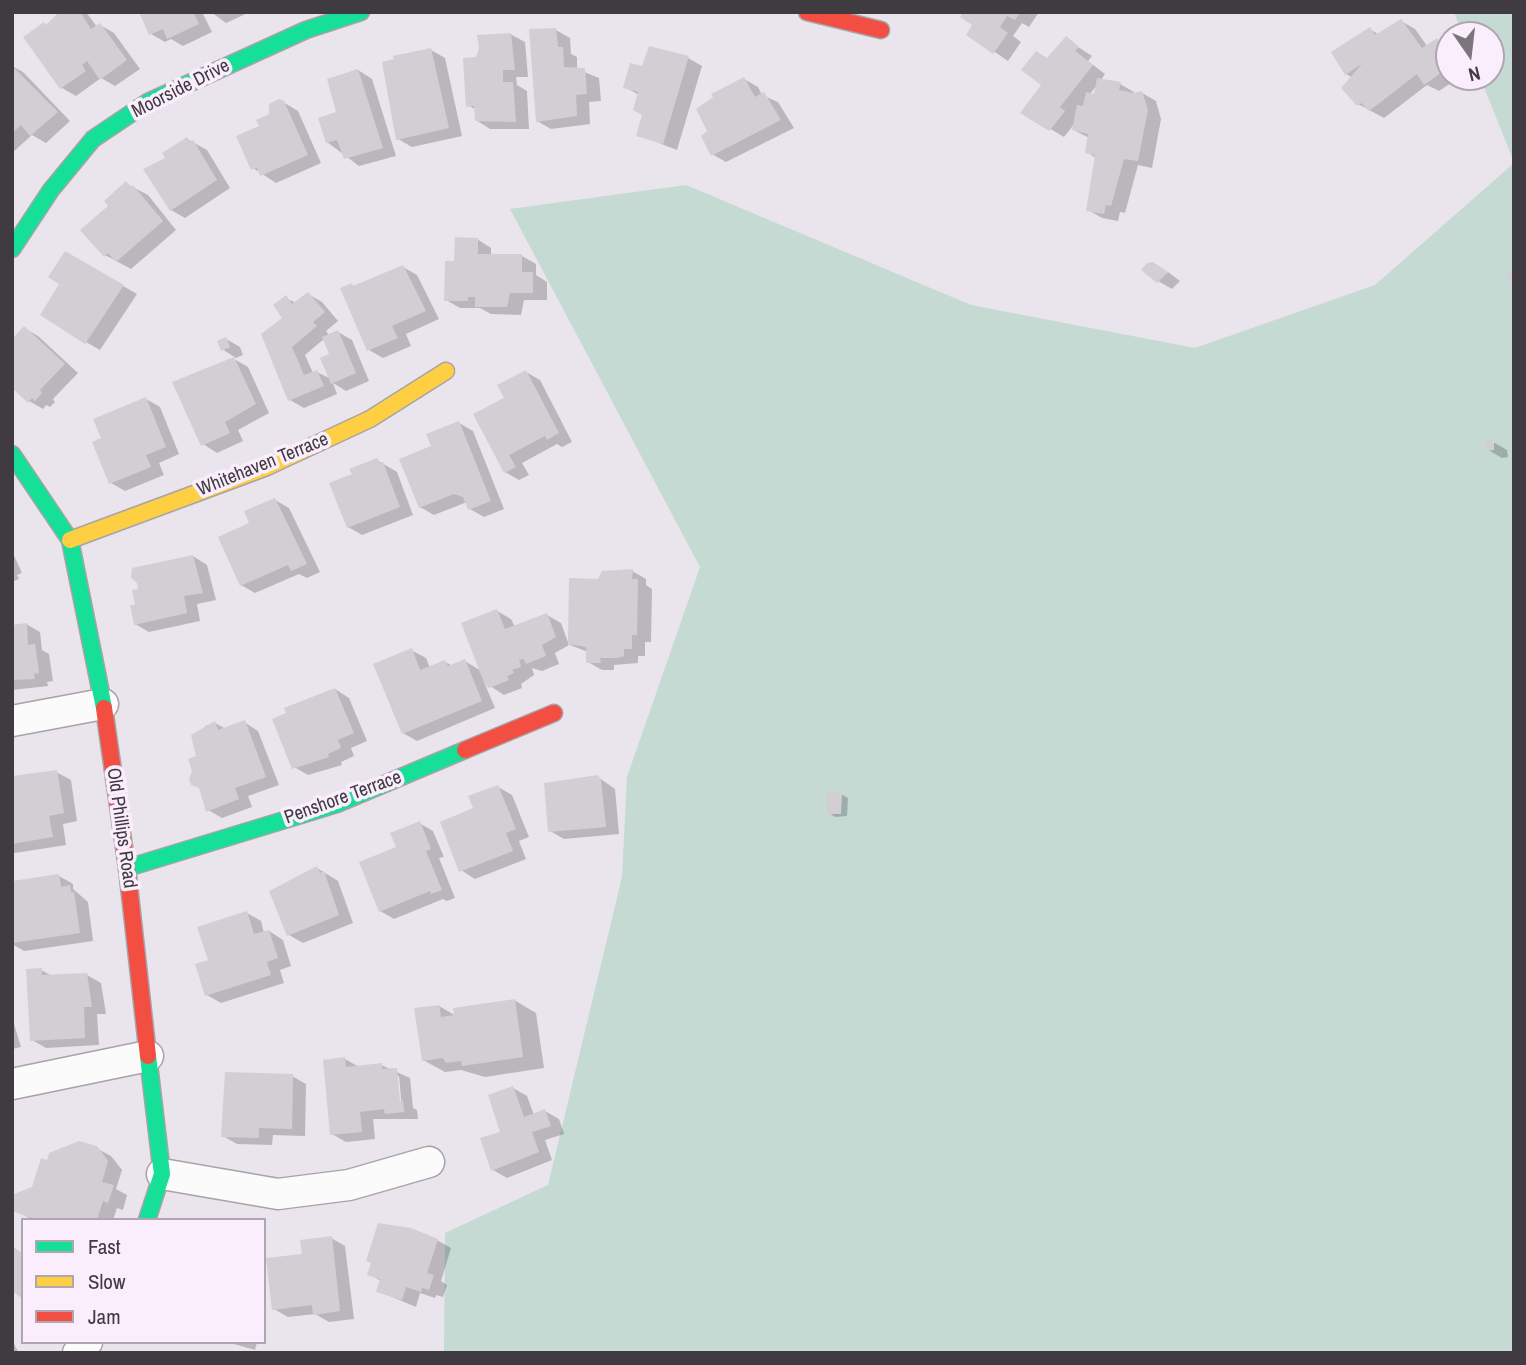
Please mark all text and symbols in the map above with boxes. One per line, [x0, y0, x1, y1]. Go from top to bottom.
north arrow [1435, 21, 1505, 91]
street label: Moorside Drive [128, 55, 234, 123]
text: N [1466, 60, 1483, 88]
street label: Whitehaven Terrace [194, 428, 332, 502]
street label: Old Phillips Road [101, 766, 141, 890]
street label: Penshore Terrace [281, 766, 405, 830]
legend [21, 1218, 266, 1344]
text: Fast [88, 1232, 121, 1261]
text: Slow [88, 1267, 125, 1296]
text: Jam [88, 1302, 121, 1331]

